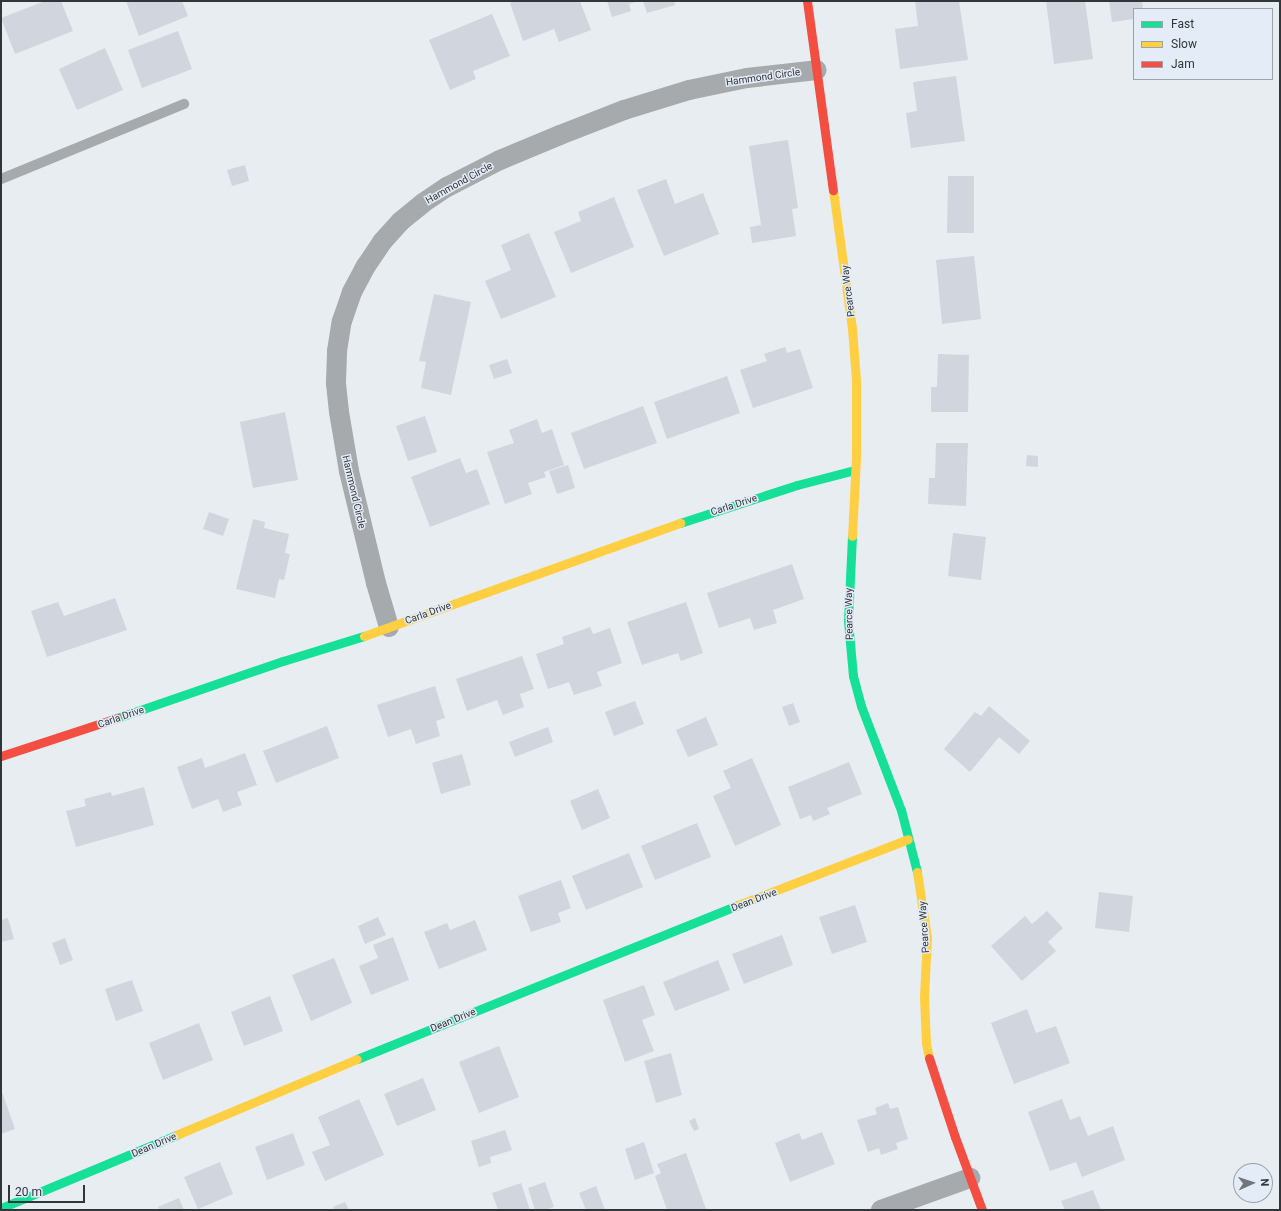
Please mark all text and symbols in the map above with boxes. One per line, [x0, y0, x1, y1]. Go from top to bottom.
legend [1133, 8, 1273, 80]
text: Fast [1171, 17, 1194, 31]
text: Slow [1171, 37, 1197, 51]
text: Jam [1171, 57, 1195, 71]
street label: Hammond Circle [725, 66, 801, 88]
street label: Hammond Circle [423, 160, 495, 206]
street label: Pearce Way [839, 264, 857, 318]
street label: Hammond Circle [340, 454, 368, 530]
street label: Carla Drive [709, 492, 759, 518]
street label: Pearce Way [843, 588, 855, 640]
street label: Carla Drive [403, 599, 453, 627]
street label: Carla Drive [96, 703, 146, 731]
street label: Dean Drive [730, 886, 778, 914]
street label: Pearce Way [916, 901, 932, 953]
street label: Dean Drive [429, 1005, 477, 1035]
street label: Dean Drive [130, 1130, 178, 1160]
north arrow [1233, 1163, 1273, 1203]
scale bar [10, 1177, 87, 1203]
text: N [1258, 1178, 1271, 1187]
text: 20 m [15, 1185, 42, 1199]

